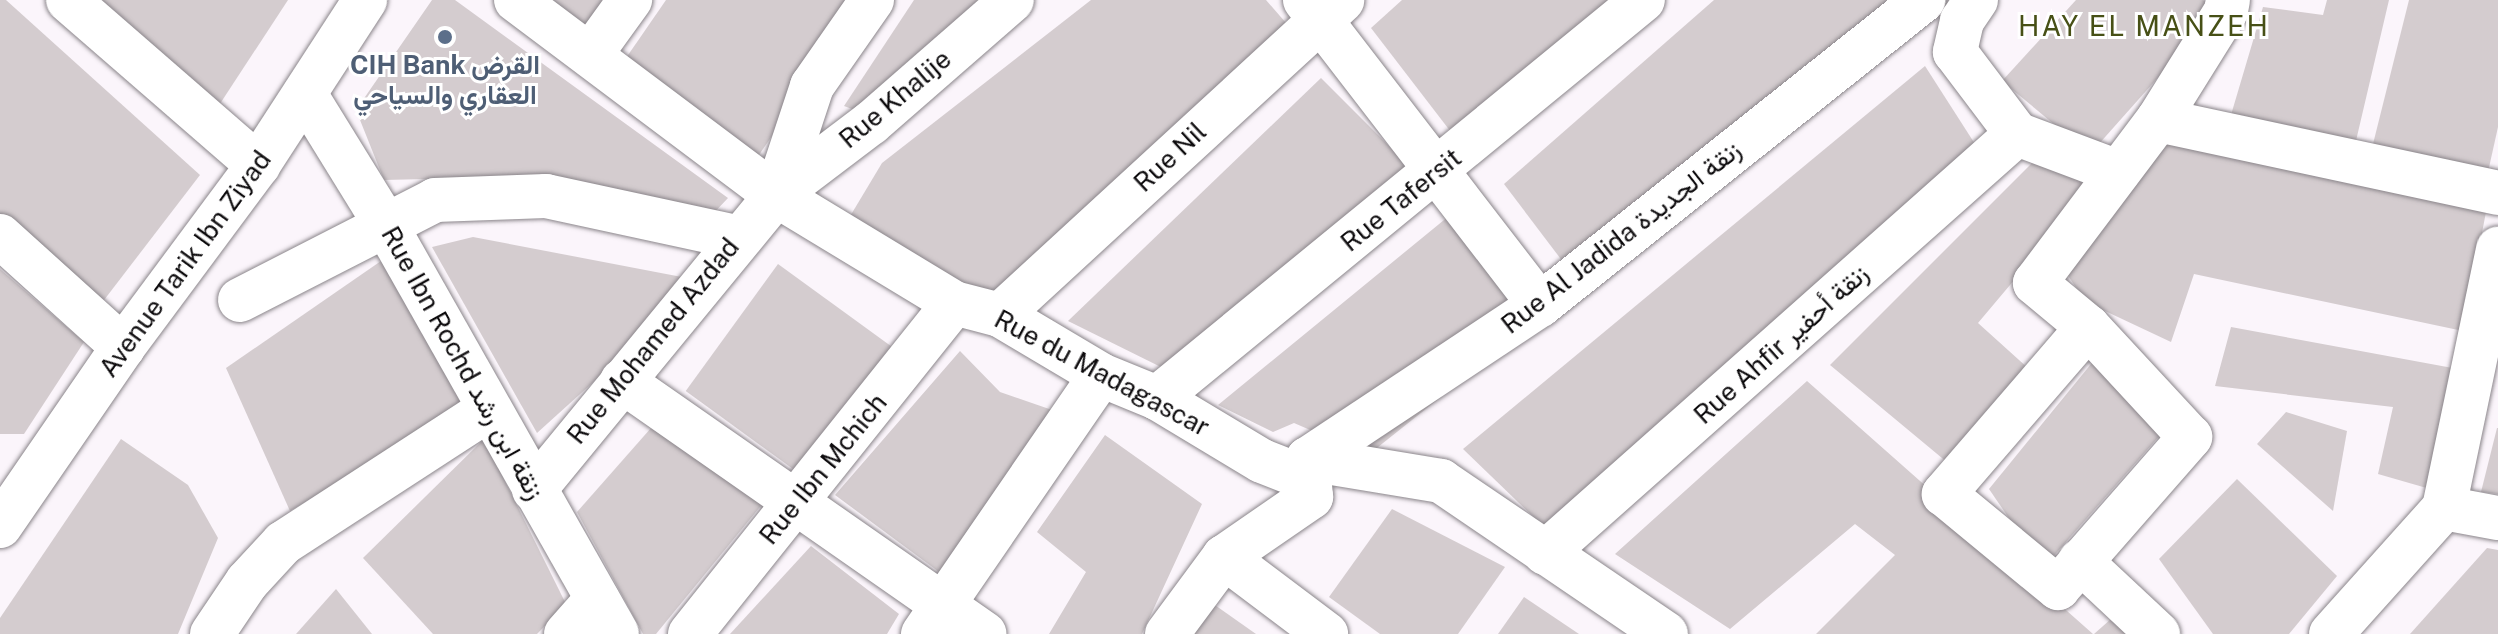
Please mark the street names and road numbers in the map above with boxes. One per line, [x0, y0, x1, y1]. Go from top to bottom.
street label: Rue Khalije [833, 43, 957, 155]
street label: Rue Nil [1127, 116, 1213, 198]
street label: Rue Al Jadida زنقة الجديدة [1495, 134, 1747, 340]
street label: Rue Tafersit [1334, 142, 1468, 258]
street label: Avenue Tarik Ibn Ziyad [92, 145, 278, 383]
street label: Rue Ibn Rochd زنقة ابن رشد [375, 221, 551, 505]
street label: Rue Mohamed Azdad [560, 232, 746, 450]
street label: Rue Ahfir زنقة أحفير [1687, 258, 1875, 430]
street label: Rue du Madagascar [989, 303, 1215, 443]
street label: Rue Ibn Mchich [753, 387, 893, 551]

